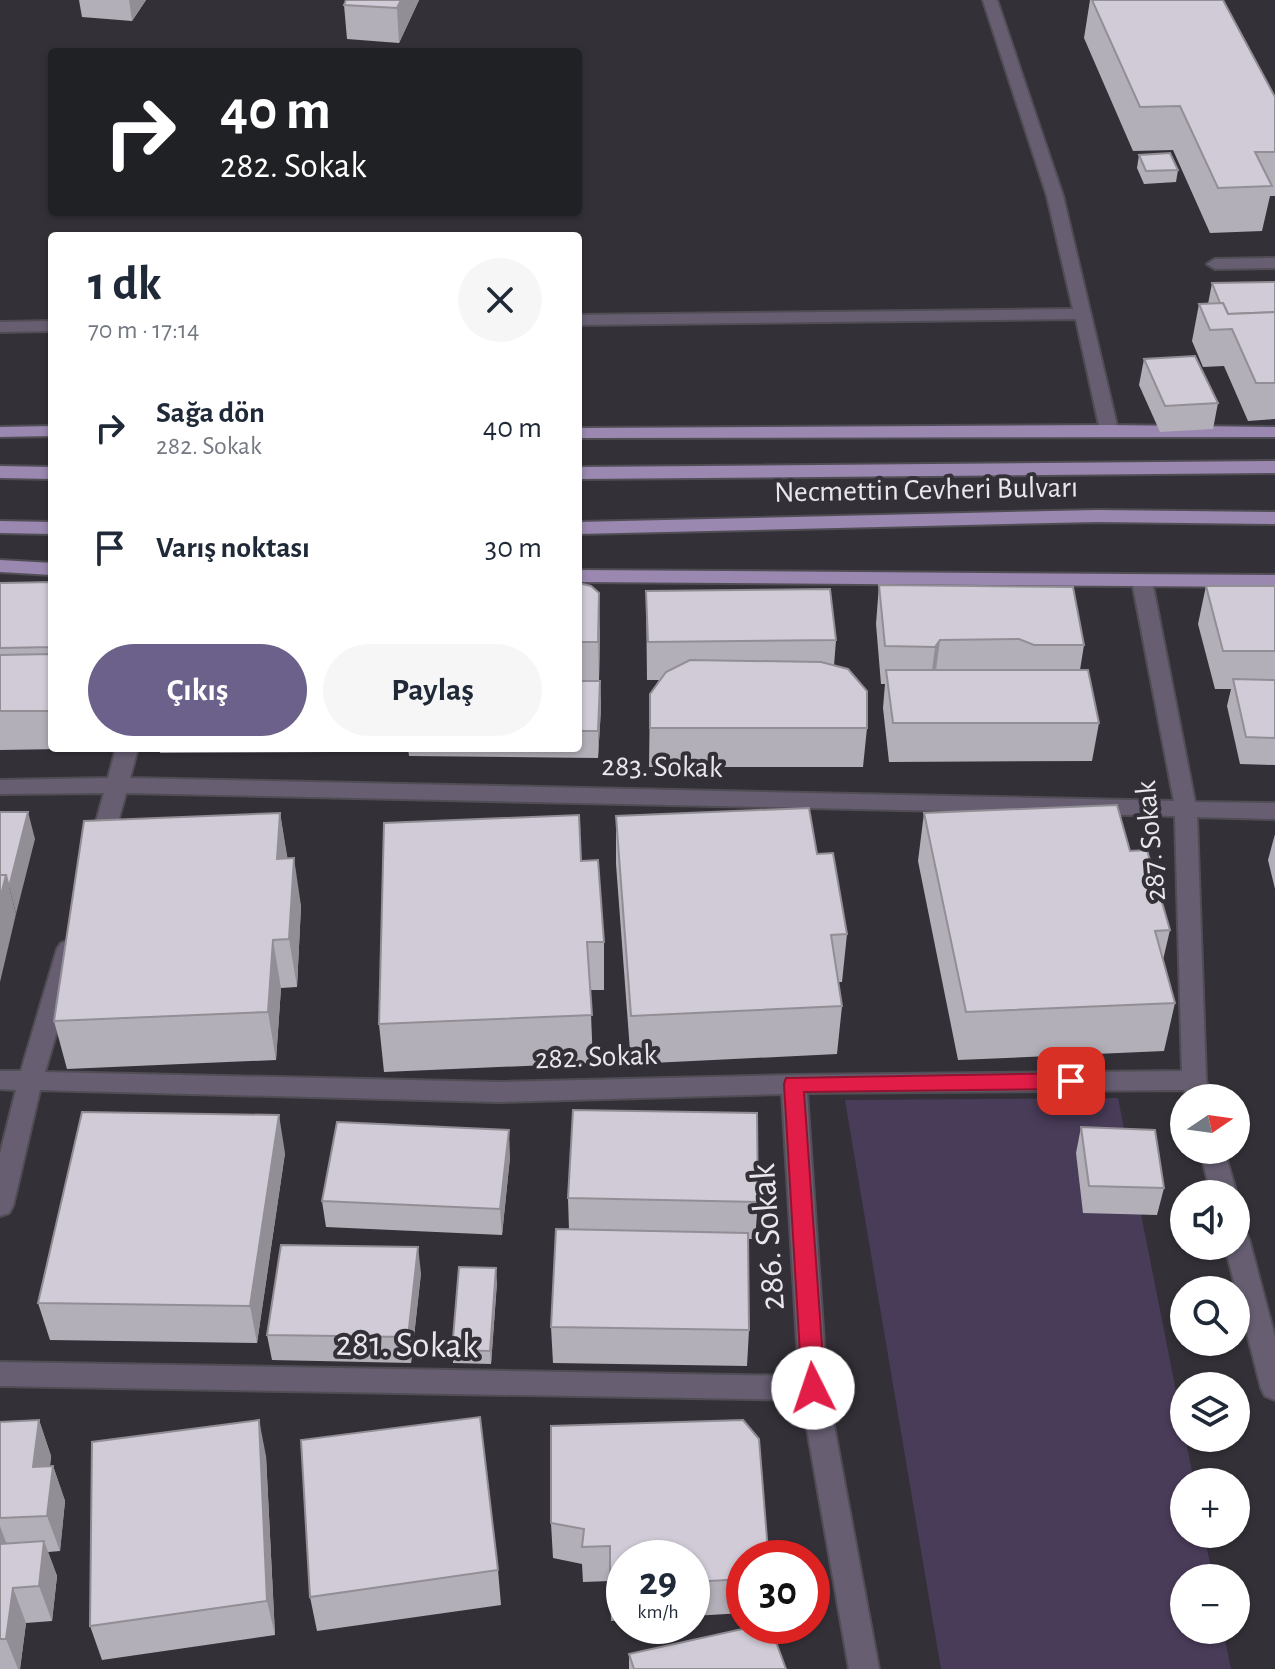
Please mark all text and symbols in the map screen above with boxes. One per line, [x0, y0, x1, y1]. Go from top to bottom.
icon: right [88, 80, 192, 184]
text: 40 m [220, 83, 331, 139]
text: 282. Sokak [220, 148, 367, 184]
button: close [458, 258, 542, 342]
text: 1 dk [88, 261, 162, 309]
text: 70 m · 17:14 [88, 317, 199, 343]
text: Sağa dön [156, 398, 265, 428]
icon: right [88, 406, 132, 450]
text: 40 m [483, 413, 542, 443]
text: 282. Sokak [156, 433, 262, 459]
street label: Necmettin Cevheri Bulvarı [774, 472, 1078, 508]
icon: arrive [88, 526, 132, 570]
text: Varış noktası [156, 533, 310, 563]
text: 30 m [485, 533, 542, 563]
button: Çıkış [88, 644, 307, 736]
button: Paylaş [323, 644, 542, 736]
street label: 283. Sokak [601, 751, 723, 783]
street label: 287. Sokak [1131, 779, 1171, 903]
street label: 282. Sokak [534, 1040, 658, 1074]
pin [1037, 1047, 1105, 1115]
icon: arrive [1049, 1059, 1093, 1103]
north arrow [1170, 1084, 1250, 1164]
map controls [1170, 1084, 1250, 1644]
street label: 286. Sokak [745, 1162, 791, 1312]
button: sound [1170, 1180, 1250, 1260]
button: search [1170, 1276, 1250, 1356]
street label: 281. Sokak [335, 1326, 479, 1364]
position arrow [771, 1346, 855, 1430]
button: layers [1170, 1372, 1250, 1452]
button: + [1170, 1468, 1250, 1548]
speed limit sign: 30 [726, 1540, 830, 1644]
text: 29 [639, 1562, 677, 1602]
button: − [1170, 1564, 1250, 1644]
text: km/h [637, 1602, 679, 1622]

